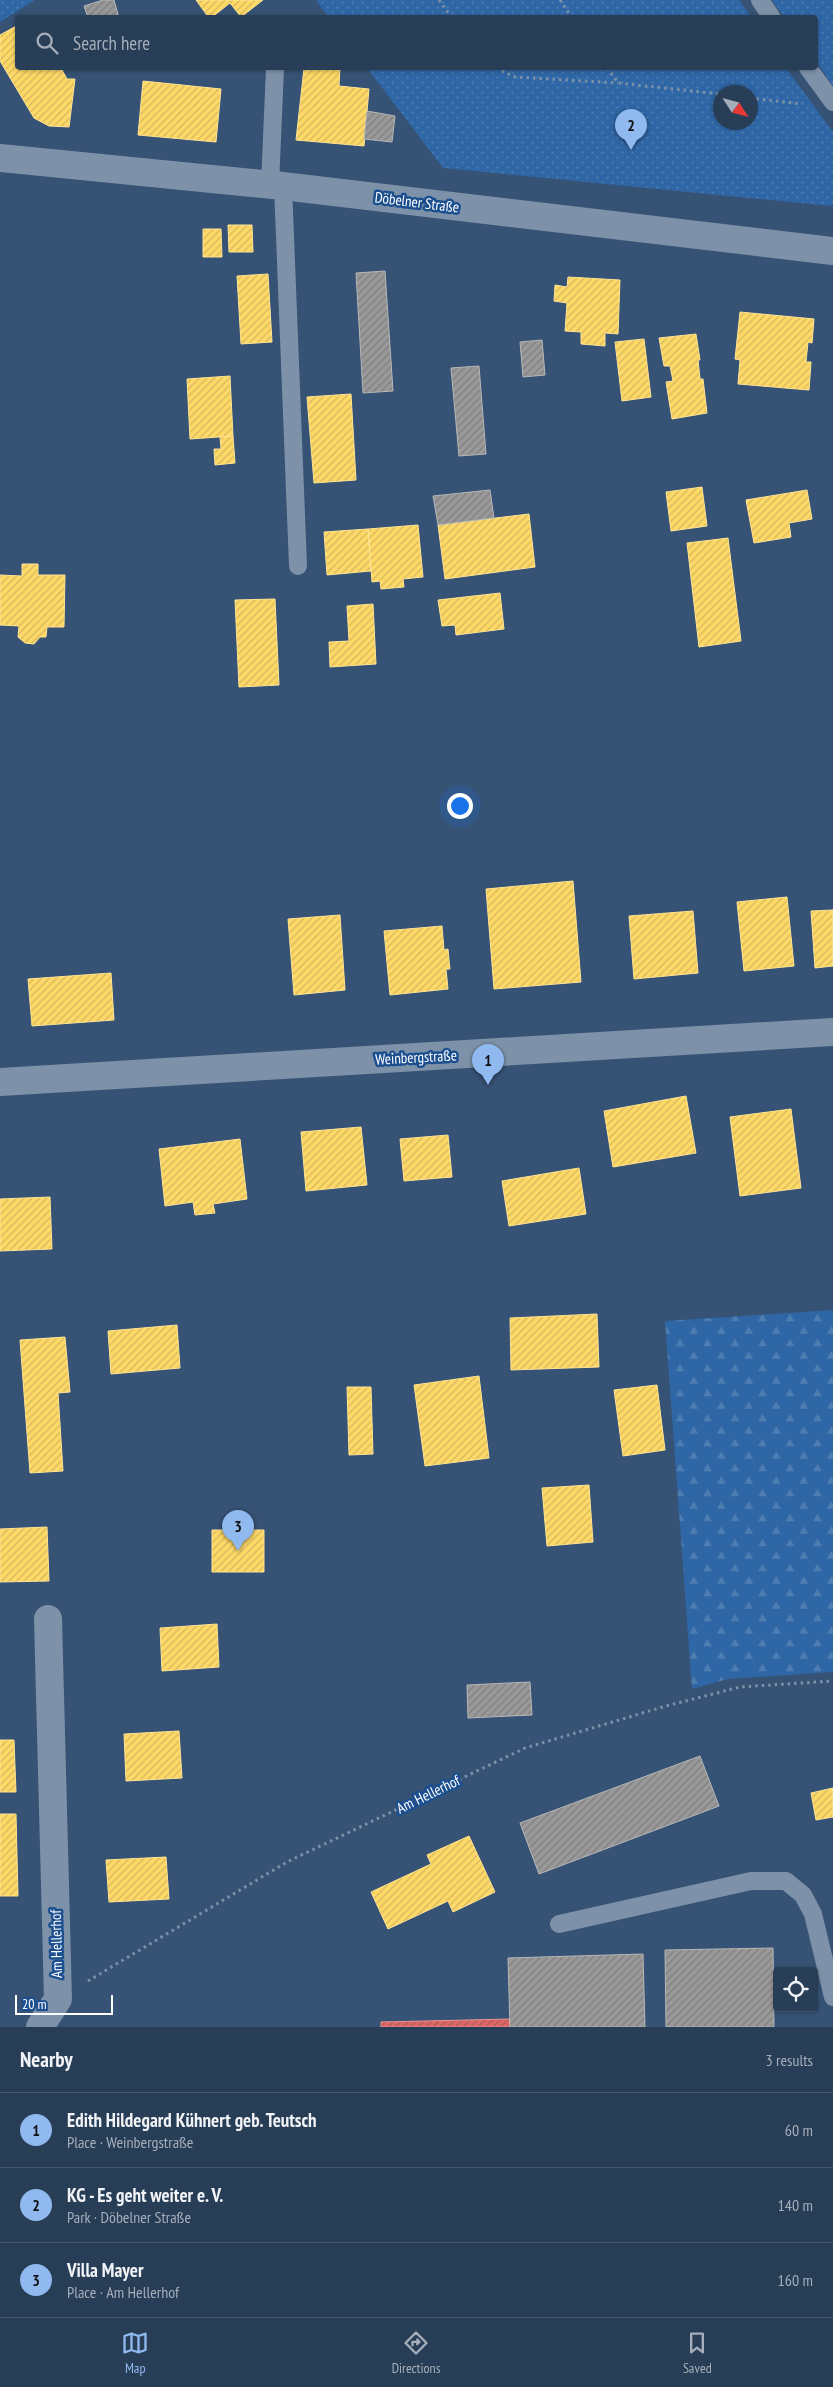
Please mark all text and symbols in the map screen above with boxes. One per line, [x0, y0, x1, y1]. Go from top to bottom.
search box [15, 15, 818, 70]
icon: search [33, 29, 61, 57]
text: Search here [73, 31, 150, 55]
north arrow [713, 85, 758, 130]
pin: 2 [615, 109, 647, 150]
street label: Döbelner Straße [374, 187, 460, 217]
your location [447, 793, 473, 819]
pin: 1 [472, 1044, 504, 1085]
street label: Weinbergstraße [375, 1045, 457, 1069]
pin: 3 [222, 1510, 254, 1551]
street label: Am Hellerhof [393, 1770, 464, 1818]
street label: Am Hellerhof [46, 1909, 66, 1978]
map controls [773, 1967, 818, 2012]
button: locate [773, 1967, 818, 2012]
scale bar [15, 1992, 112, 2015]
text: 20 m [22, 1995, 47, 2013]
text: Nearby [20, 2046, 73, 2073]
text: 3 results [766, 2050, 813, 2070]
text: Edith Hildegard Kühnert geb. Teutsch [67, 2108, 317, 2132]
text: 1 [32, 2120, 40, 2140]
text: 60 m [785, 2120, 813, 2140]
text: Place · Weinbergstraße [67, 2132, 193, 2152]
text: KG - Es geht weiter e. V. [67, 2183, 223, 2207]
text: 2 [32, 2195, 40, 2215]
text: 140 m [778, 2195, 813, 2215]
text: Park · Döbelner Straße [67, 2207, 191, 2227]
text: Villa Mayer [67, 2258, 143, 2282]
text: 3 [32, 2270, 40, 2290]
text: 160 m [778, 2270, 813, 2290]
text: Place · Am Hellerhof [67, 2282, 179, 2302]
tab: Map [121, 2329, 149, 2377]
tab: Directions [392, 2329, 440, 2377]
tab: Saved [683, 2329, 712, 2377]

